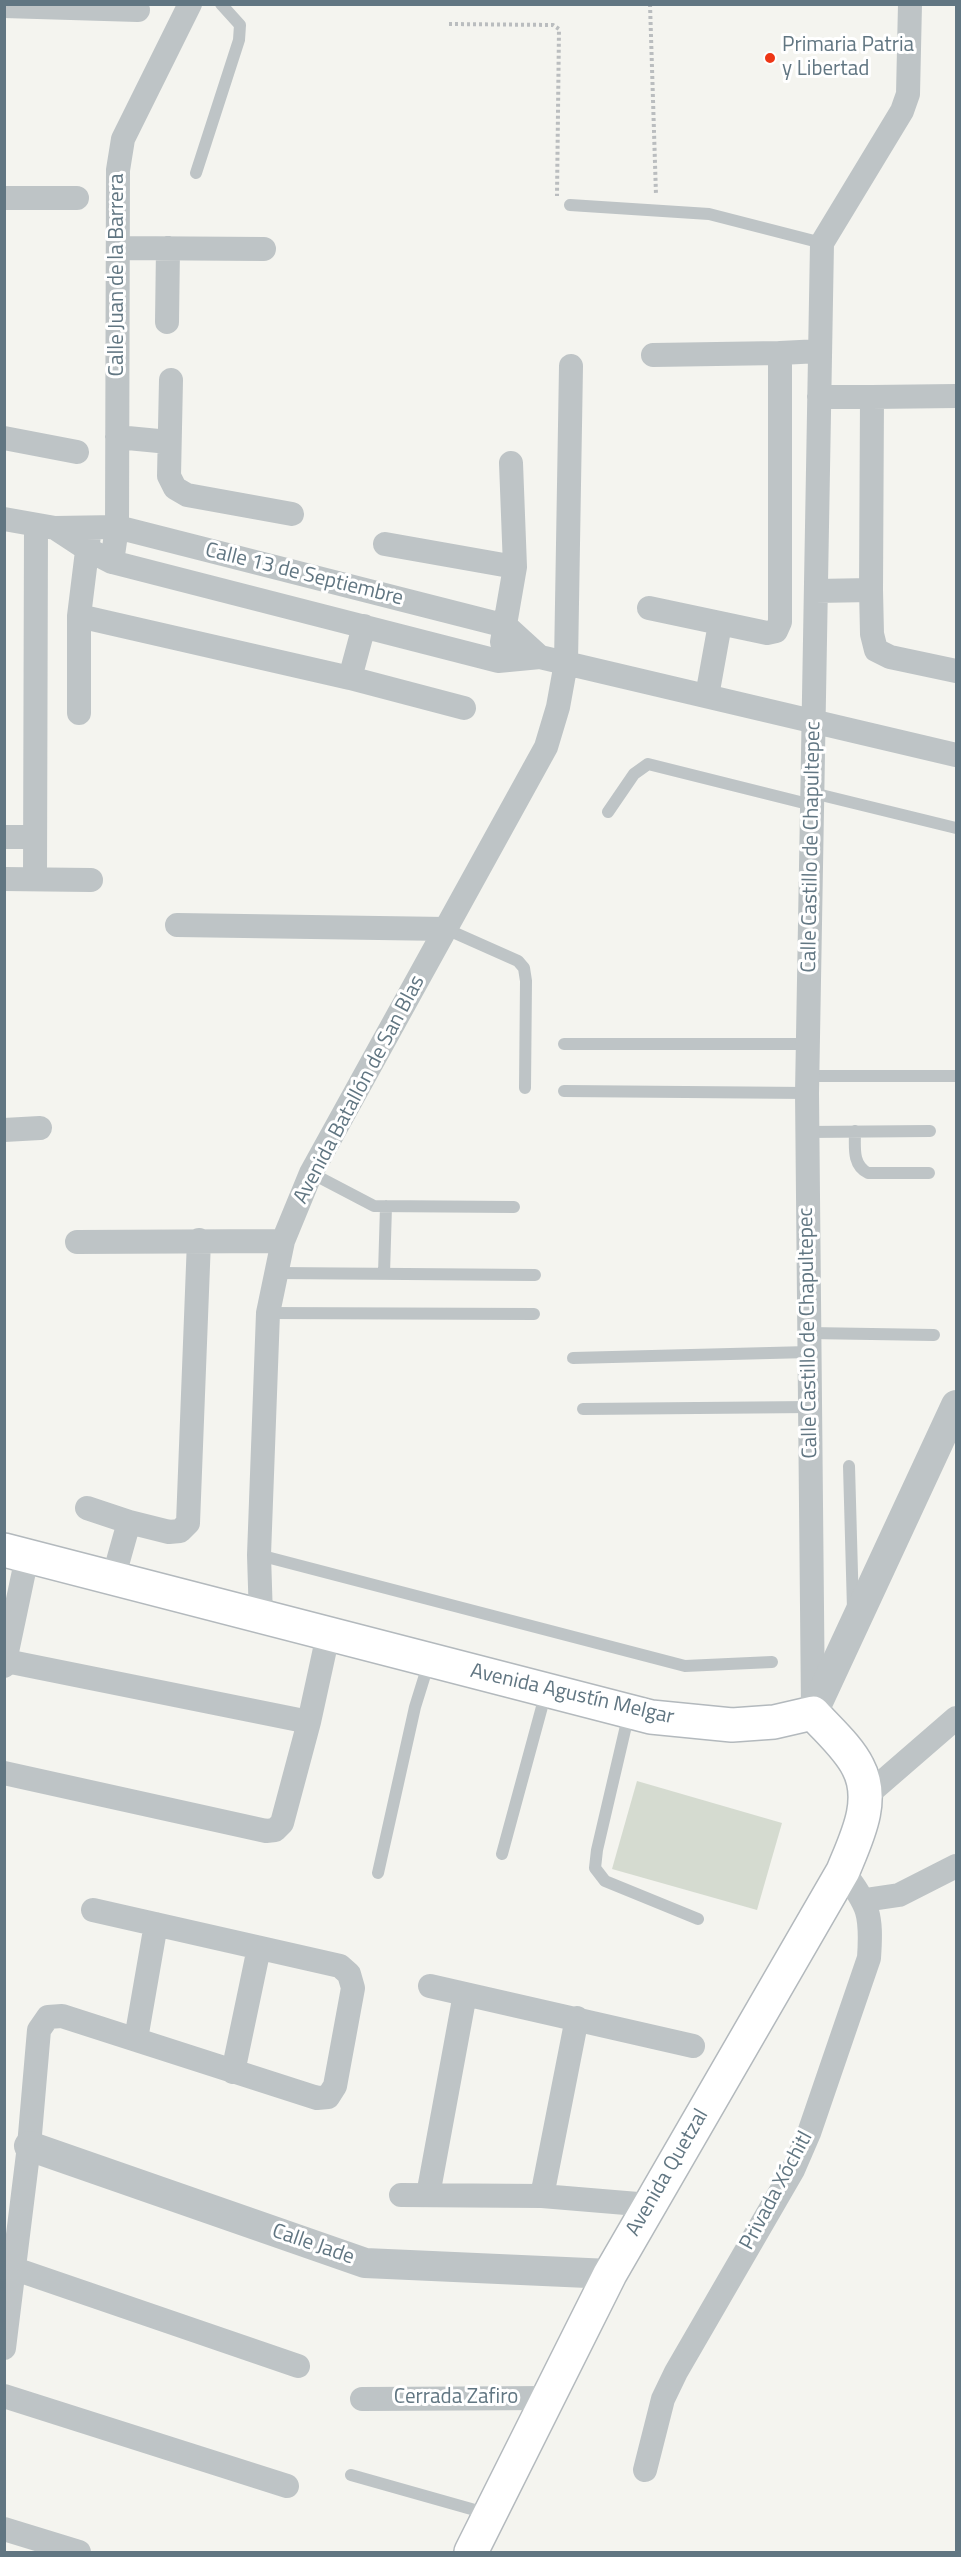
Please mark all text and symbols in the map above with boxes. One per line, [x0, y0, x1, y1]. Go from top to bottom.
place label: Primaria Patria y Libertad [782, 33, 914, 83]
marker: Primaria Patria y Libertad [763, 51, 777, 65]
street label: Calle Juan de la Barrera [105, 173, 131, 377]
street label: Calle 13 de Septiembre [202, 538, 406, 612]
street label: Calle Castillo de Chapultepec [797, 721, 827, 973]
street label: Avenida Batallón de San Blas [289, 971, 431, 1209]
street label: Calle Castillo de Chapultepec [794, 1207, 824, 1459]
street label: Avenida Agustín Melgar [468, 1659, 676, 1731]
street label: Avenida Quetzal [621, 2105, 715, 2241]
street label: Privada Xóchitl [735, 2127, 819, 2255]
street label: Calle Jade [269, 2219, 357, 2271]
street label: Cerrada Zafiro [394, 2385, 518, 2411]

